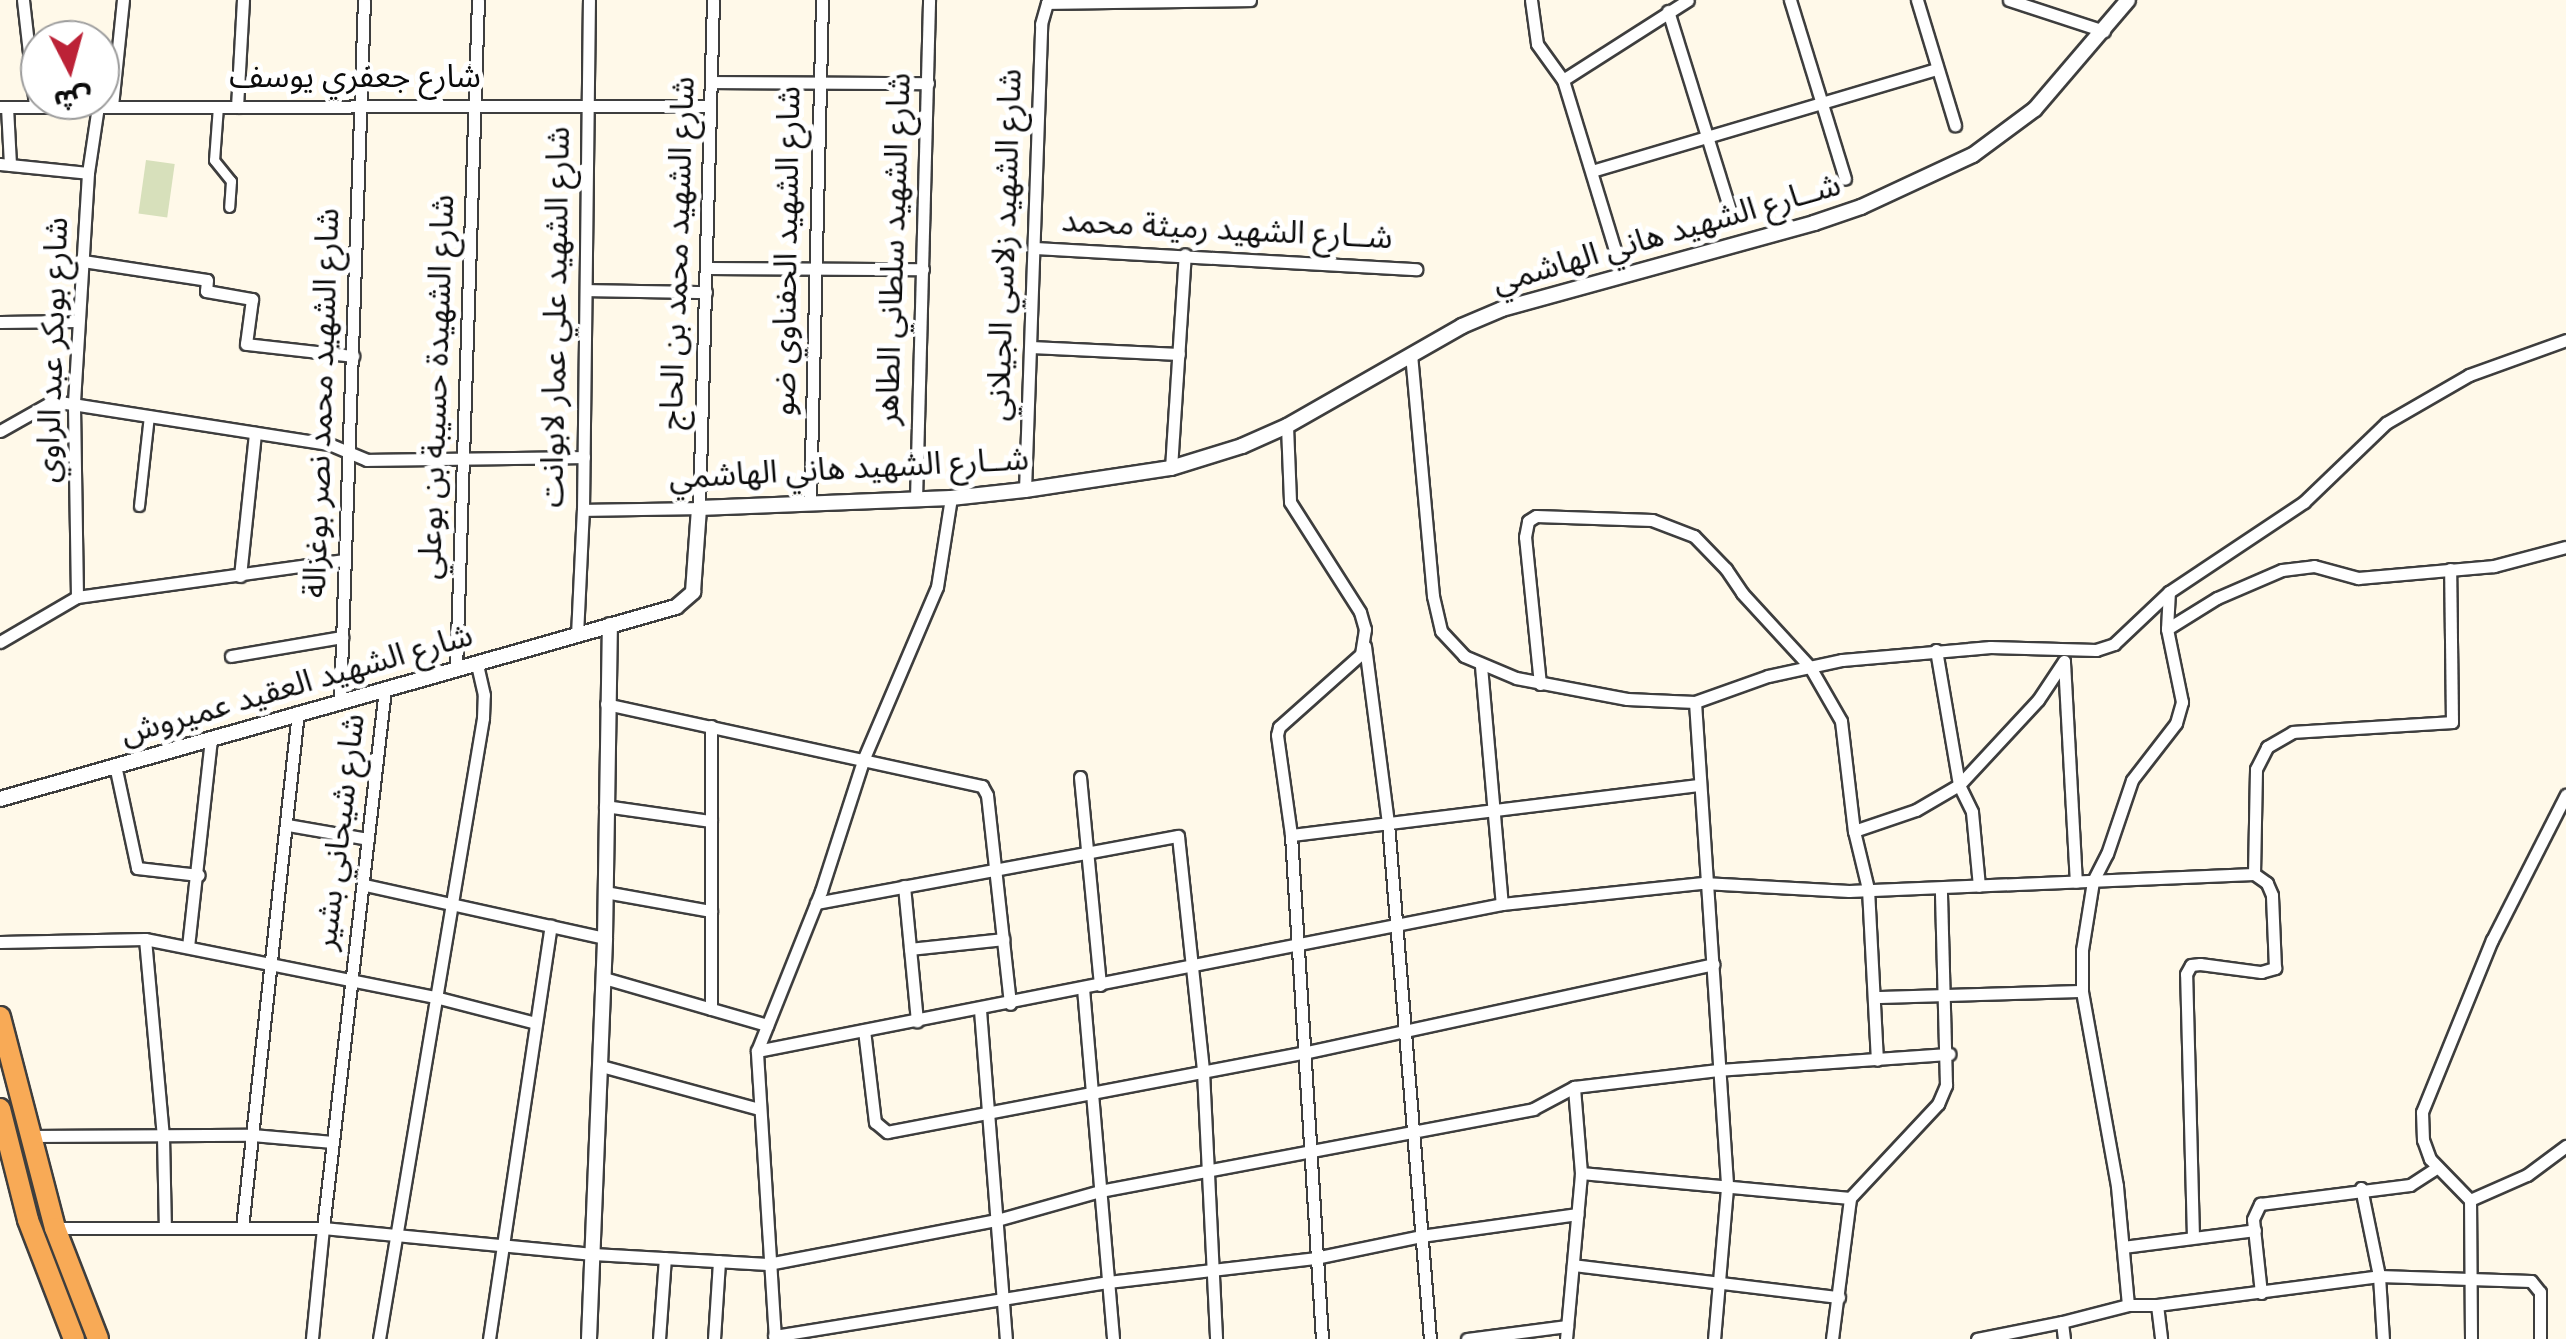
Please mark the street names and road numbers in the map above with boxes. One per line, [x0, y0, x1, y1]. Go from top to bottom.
street label: شارع جعفري يوسف [229, 59, 481, 97]
street label: شارع الشهيد زلاسي الجيلاني [981, 68, 1031, 422]
street label: شارع الشهيد سلطاني الطاهر [870, 72, 920, 426]
street label: شارع الشهيد محمد بن الحاج [654, 76, 704, 430]
street label: شارع الشهيد الحفناوي ضو [766, 86, 810, 416]
street label: شارع الشهيد علي عمار لابوانت [534, 126, 580, 508]
street label: شــارع الشهيد هاني الهاشمي [1488, 167, 1846, 303]
street label: شارع الشهيدة حسيبة بن بوعلي [412, 194, 464, 580]
street label: شــارع الشهيد رميثة محمد [1061, 203, 1393, 259]
street label: شارع الشهيد محمد نصر بوغزالة [297, 207, 349, 599]
street label: شارع بوبكر عبد الراوي [30, 217, 78, 483]
street label: شــارع الشهيد هاني الهاشمي [668, 441, 1030, 499]
street label: شارع الشهيد العقيد عميروش [117, 617, 477, 755]
street label: شارع شيحاني بشير [307, 712, 375, 952]

